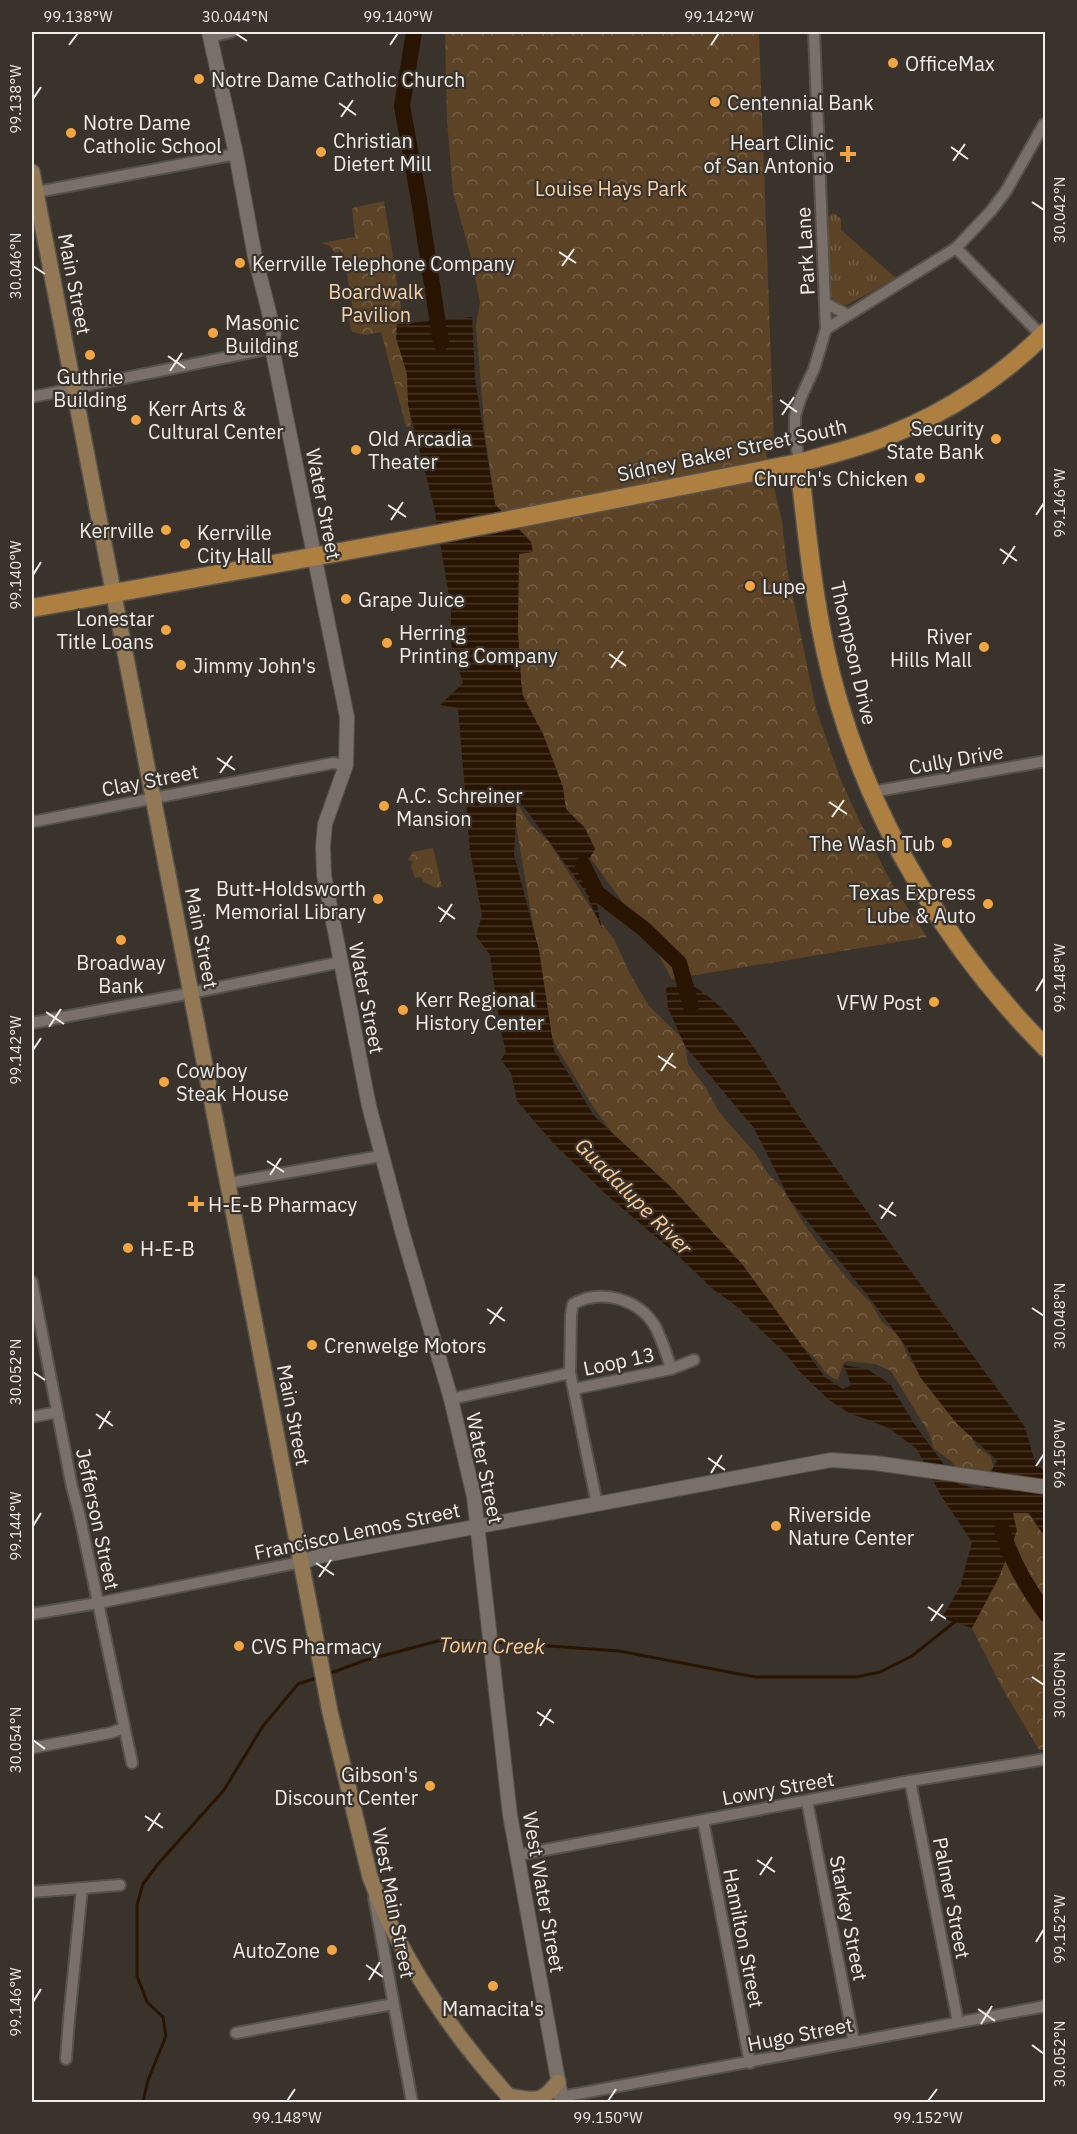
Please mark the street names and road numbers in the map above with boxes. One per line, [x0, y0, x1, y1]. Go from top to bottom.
street label: Park Lane [789, 206, 821, 296]
street label: Main Street [52, 231, 98, 337]
street label: Sidney Baker Street South [615, 412, 849, 488]
street label: Water Street [300, 446, 348, 562]
street label: Thompson Drive [824, 579, 884, 727]
street label: Cully Drive [907, 737, 1005, 781]
street label: Clay Street [99, 757, 201, 803]
street label: Main Street [179, 885, 225, 991]
street label: Water Street [343, 940, 391, 1056]
street label: Loop 13 [581, 1340, 657, 1382]
street label: Main Street [271, 1362, 317, 1468]
street label: Water Street [460, 1410, 510, 1526]
street label: Jefferson Street [70, 1446, 126, 1592]
street label: Francisco Lemos Street [252, 1496, 462, 1566]
street label: Lowry Street [720, 1765, 836, 1811]
street label: West Water Street [517, 1809, 571, 1975]
street label: West Main Street [366, 1825, 422, 1981]
street label: Palmer Street [927, 1835, 977, 1961]
street label: Starkey Street [824, 1853, 874, 1983]
street label: Hamilton Street [717, 1866, 771, 2010]
street label: Hugo Street [745, 2011, 855, 2057]

